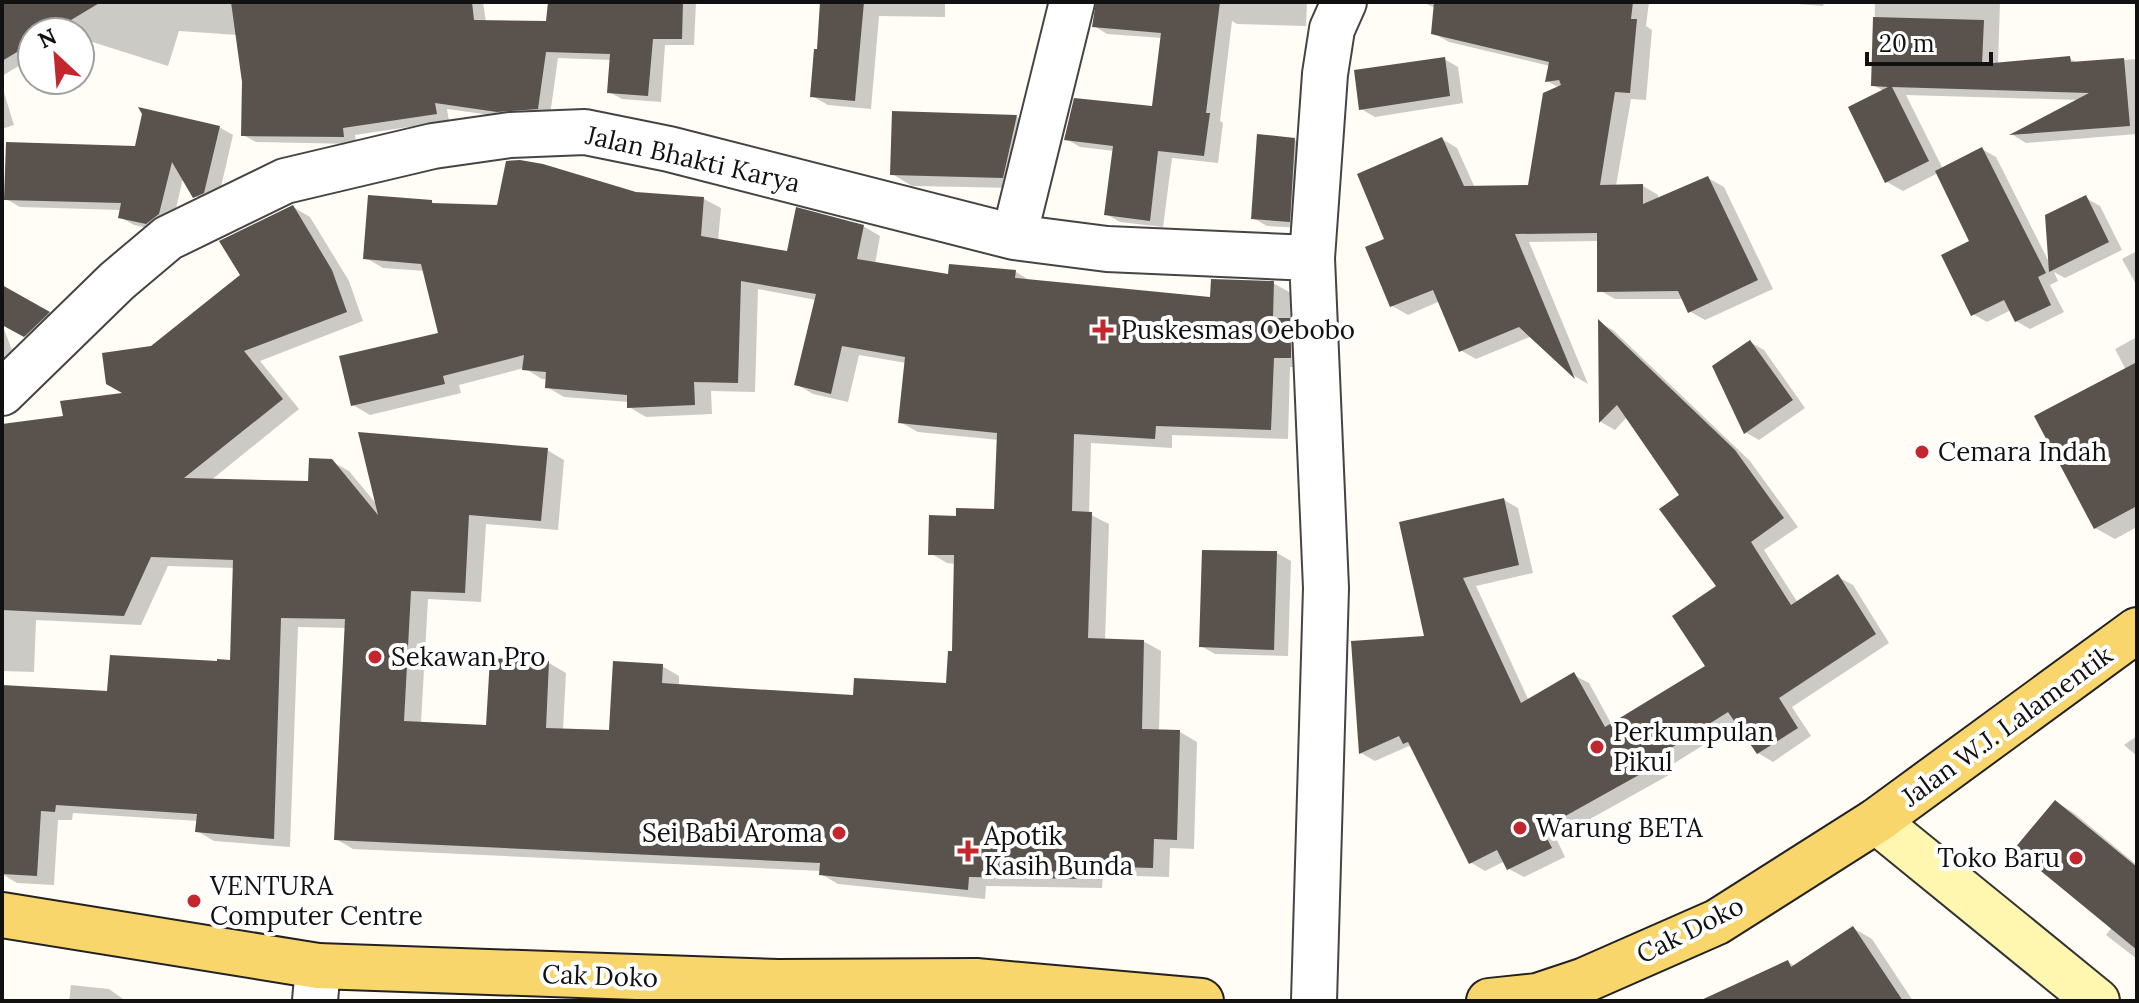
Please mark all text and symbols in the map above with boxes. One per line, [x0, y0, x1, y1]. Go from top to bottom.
north arrow [16, 16, 96, 96]
scale bar [1867, 16, 1991, 66]
text: N [33, 22, 61, 54]
text: 20 m [1879, 28, 1935, 59]
street label: Jalan Bhakti Karya [582, 118, 803, 199]
place label: Puskesmas Oebobo [1121, 313, 1355, 346]
marker: Puskesmas Oebobo [1092, 319, 1114, 341]
place label: Cemara Indah [1938, 435, 2107, 468]
marker: Cemara Indah [1913, 443, 1931, 461]
street label: Jalan W.J. Lalamentik [1894, 638, 2119, 814]
place label: Sekawan Pro [391, 640, 545, 673]
marker: Sekawan Pro [366, 648, 384, 666]
place label: Perkumpulan Pikul [1613, 715, 1774, 778]
marker: Perkumpulan Pikul [1588, 738, 1606, 756]
place label: Warung BETA [1536, 811, 1703, 844]
place label: Sei Babi Aroma [642, 816, 823, 849]
place label: Apotik Kasih Bunda [983, 819, 1133, 882]
marker: Warung BETA [1511, 819, 1529, 837]
marker: Sei Babi Aroma [830, 824, 848, 842]
place label: Toko Baru [1937, 841, 2060, 874]
marker: Apotik Kasih Bunda [959, 842, 977, 860]
marker: Toko Baru [2067, 849, 2085, 867]
place label: VENTURA Computer Centre [209, 869, 423, 932]
street label: Cak Doko [1631, 889, 1749, 971]
marker: VENTURA Computer Centre [185, 892, 203, 910]
street label: Cak Doko [541, 957, 659, 994]

